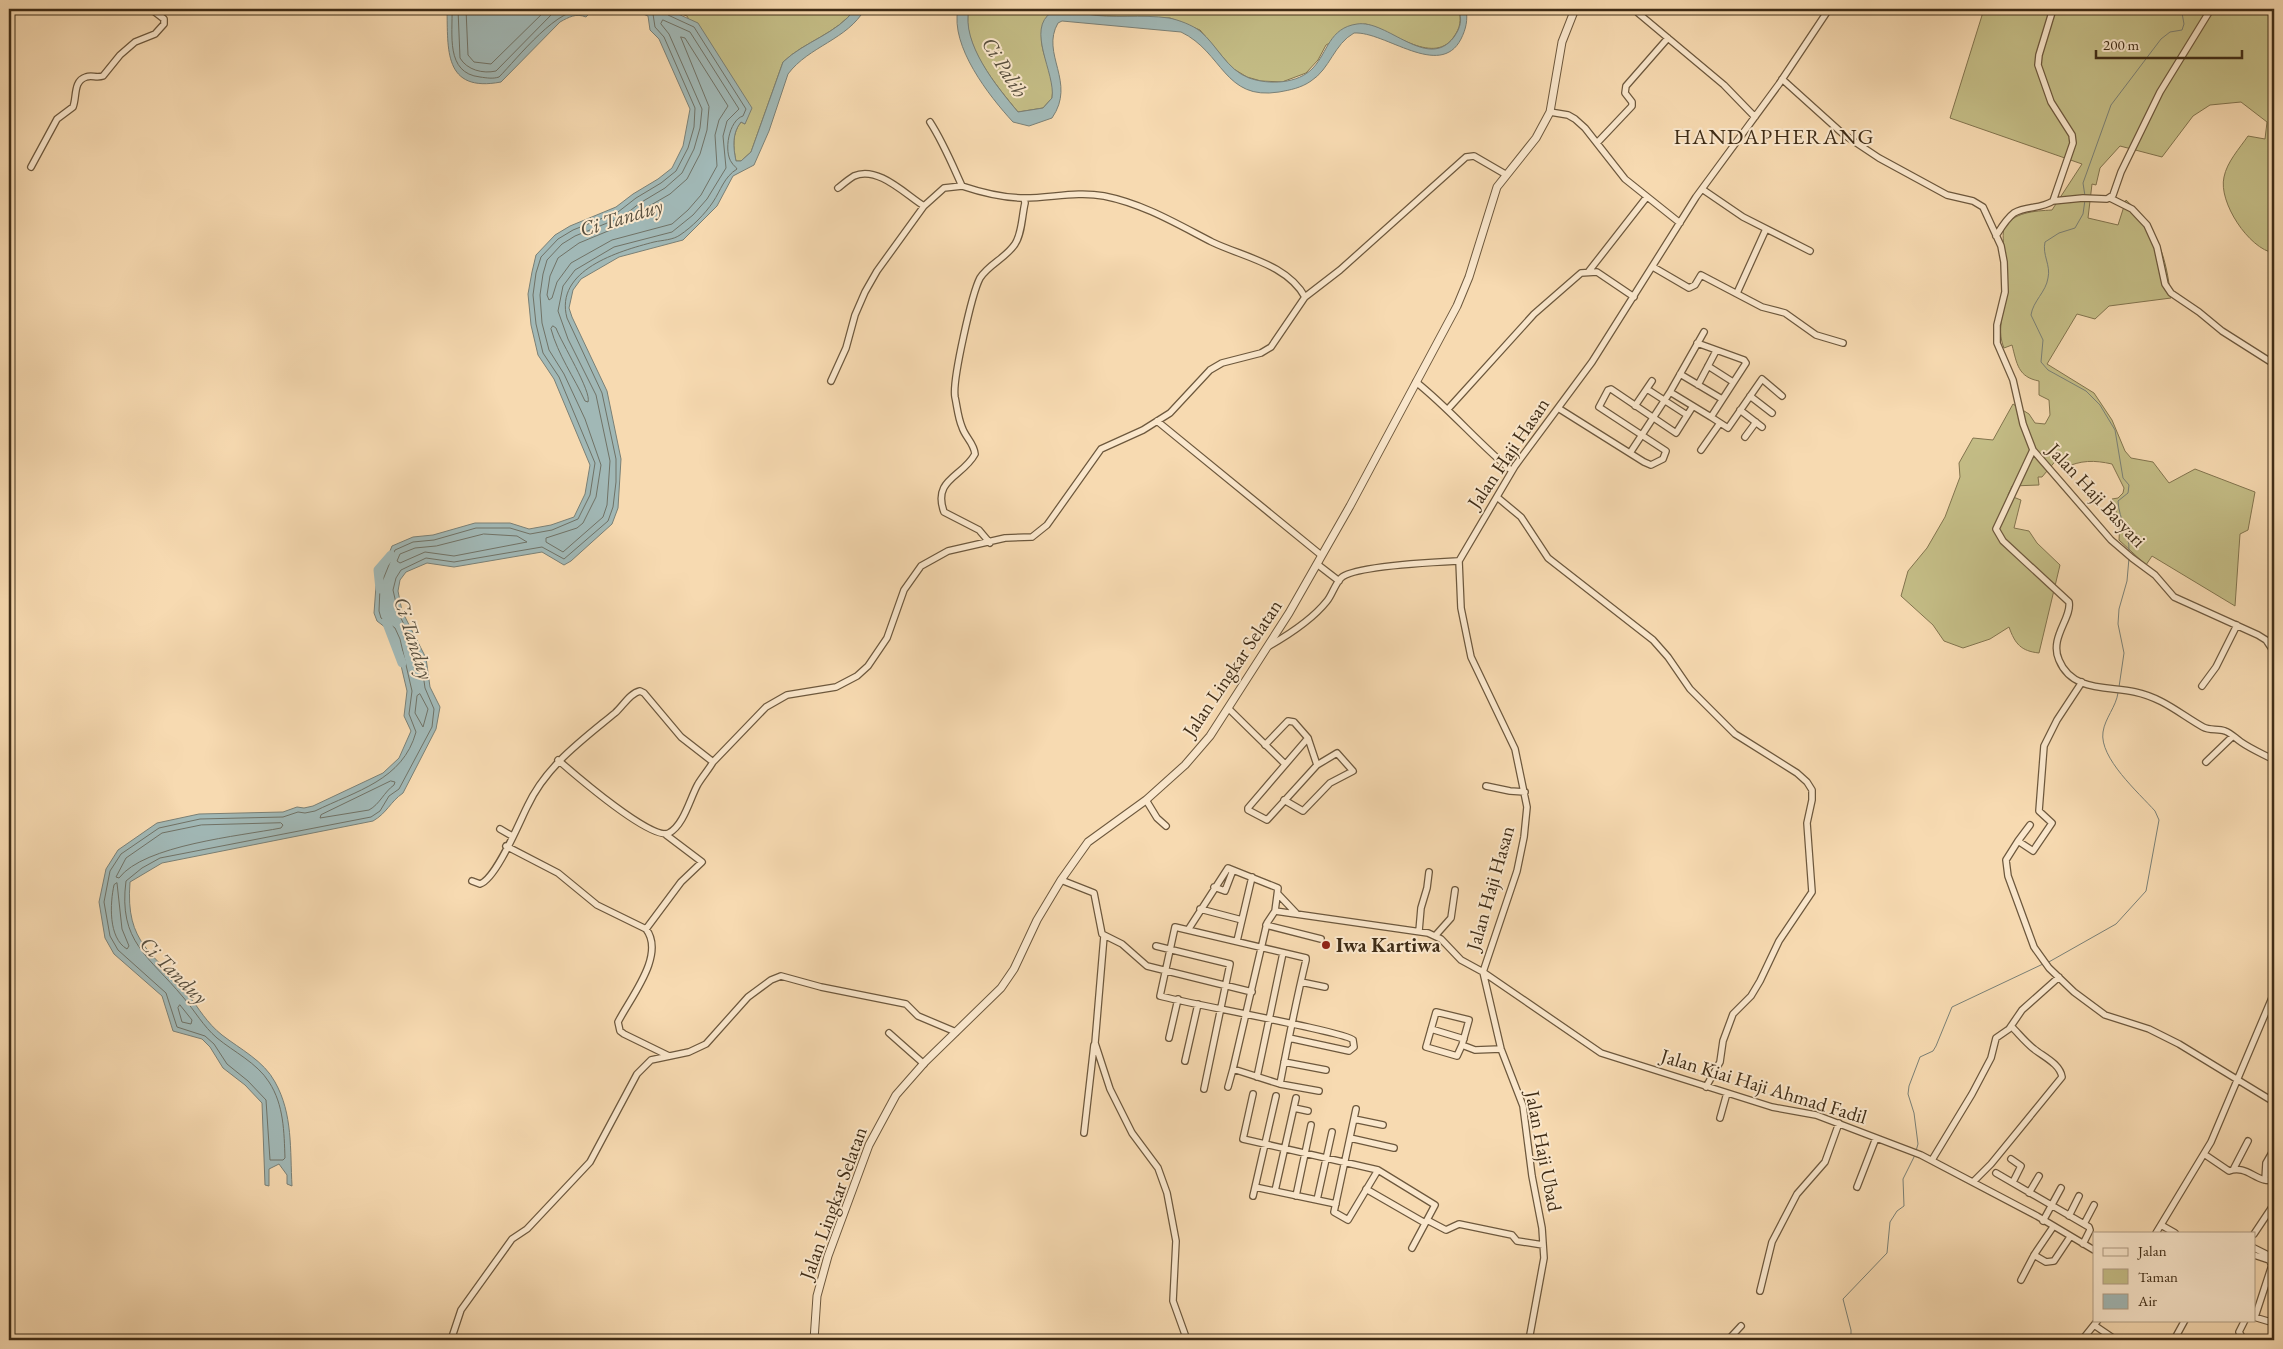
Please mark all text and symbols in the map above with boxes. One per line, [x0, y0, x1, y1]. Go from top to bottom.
scale bar [2096, 28, 2242, 60]
water label: Ci Palih [976, 32, 1034, 102]
text: 200 m [2103, 35, 2140, 54]
district label: HANDAPHERANG [1673, 122, 1875, 151]
water label: Ci Tanduy [576, 191, 666, 242]
street label: Jalan Haji Hasan [1460, 392, 1555, 515]
street label: Jalan Haji Basyari [2041, 436, 2152, 553]
water label: Ci Tanduy [388, 593, 440, 683]
street label: Jalan Lingkar Selatan [1175, 594, 1288, 744]
street label: Jalan Haji Hasan [1459, 822, 1520, 955]
water label: Ci Tanduy [134, 930, 214, 1010]
place label: Iwa Kartiwa [1336, 932, 1441, 958]
marker: Iwa Kartiwa [1320, 939, 1332, 951]
street label: Jalan Kiai Haji Ahmad Fadil [1656, 1042, 1870, 1130]
street label: Jalan Haji Ubad [1519, 1087, 1569, 1214]
street label: Jalan Lingkar Selatan [793, 1123, 873, 1285]
legend [2093, 1232, 2256, 1322]
text: Jalan [2136, 1241, 2167, 1260]
text: Taman [2138, 1267, 2178, 1286]
text: Air [2137, 1291, 2157, 1310]

